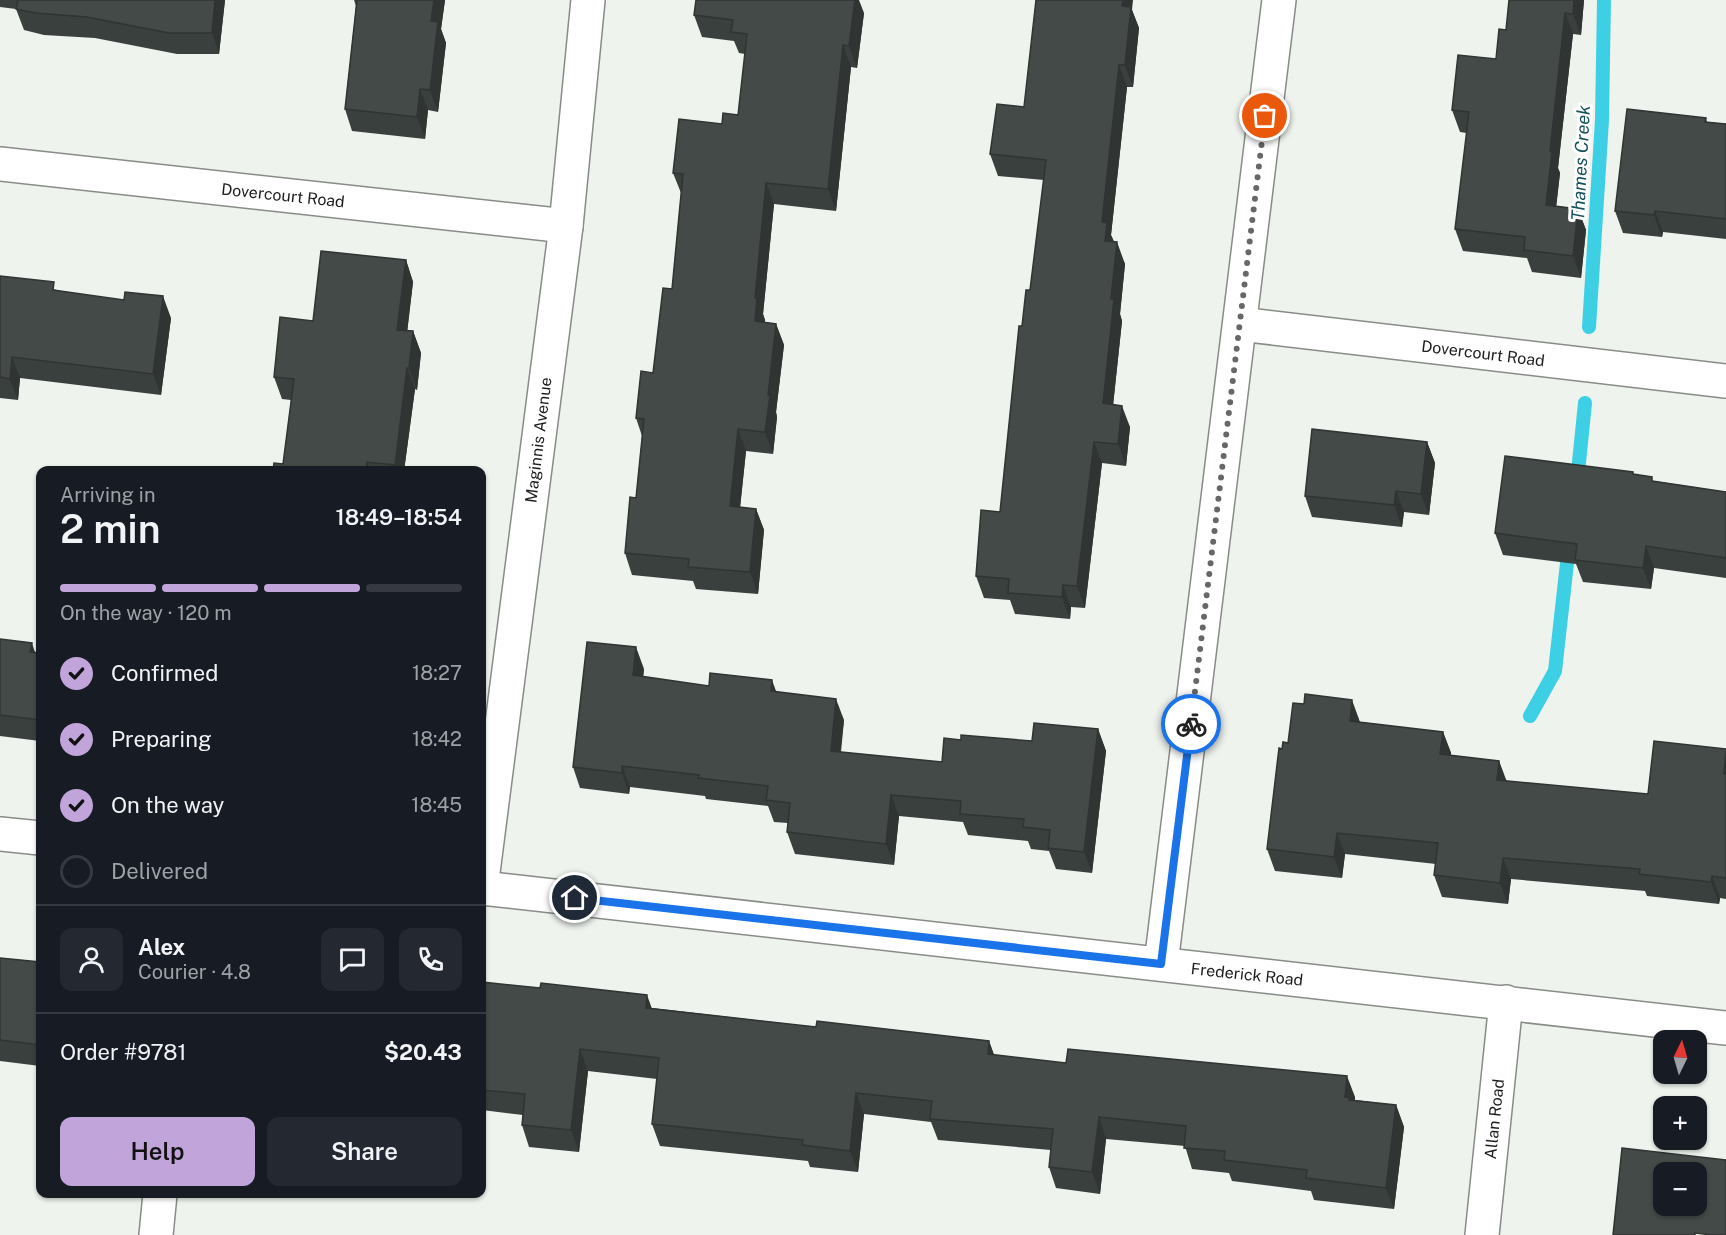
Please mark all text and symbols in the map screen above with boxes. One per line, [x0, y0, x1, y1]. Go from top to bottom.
pin [1239, 90, 1290, 141]
icon: bag [1248, 99, 1281, 132]
water label: Thames Creek [1567, 104, 1594, 221]
street label: Dovercourt Road [220, 180, 346, 211]
street label: Dovercourt Road [1420, 337, 1546, 370]
street label: Maginnis Avenue [521, 376, 556, 504]
text: Arriving in [60, 483, 155, 507]
text: 18:49–18:54 [336, 504, 462, 530]
text: 2 min [60, 506, 161, 552]
text: On the way · 120 m [60, 601, 232, 625]
icon: check [60, 657, 93, 690]
text: Confirmed [111, 660, 218, 686]
text: 18:27 [412, 661, 462, 685]
courier [1161, 694, 1221, 754]
icon: bike [1175, 708, 1208, 741]
icon: check [60, 723, 93, 756]
text: Preparing [111, 726, 212, 752]
text: 18:42 [412, 727, 462, 751]
icon: check [60, 789, 93, 822]
text: On the way [111, 792, 224, 818]
text: 18:45 [411, 793, 462, 817]
text: Delivered [111, 858, 208, 884]
pin [549, 872, 600, 923]
icon: home [558, 881, 591, 914]
button: person [60, 928, 123, 991]
button: chat [321, 928, 384, 991]
button: phone [399, 928, 462, 991]
text: Alex [138, 934, 185, 960]
street label: Frederick Road [1190, 959, 1304, 990]
text: Courier · 4.8 [138, 960, 251, 984]
north arrow [1653, 1030, 1707, 1084]
map controls [1653, 1030, 1707, 1216]
text: Order #9781 [60, 1039, 187, 1065]
text: $20.43 [384, 1039, 462, 1065]
street label: Allan Road [1481, 1078, 1508, 1160]
button: + [1653, 1096, 1707, 1150]
button: Help [60, 1117, 255, 1186]
button: Share [267, 1117, 462, 1186]
button: − [1653, 1162, 1707, 1216]

